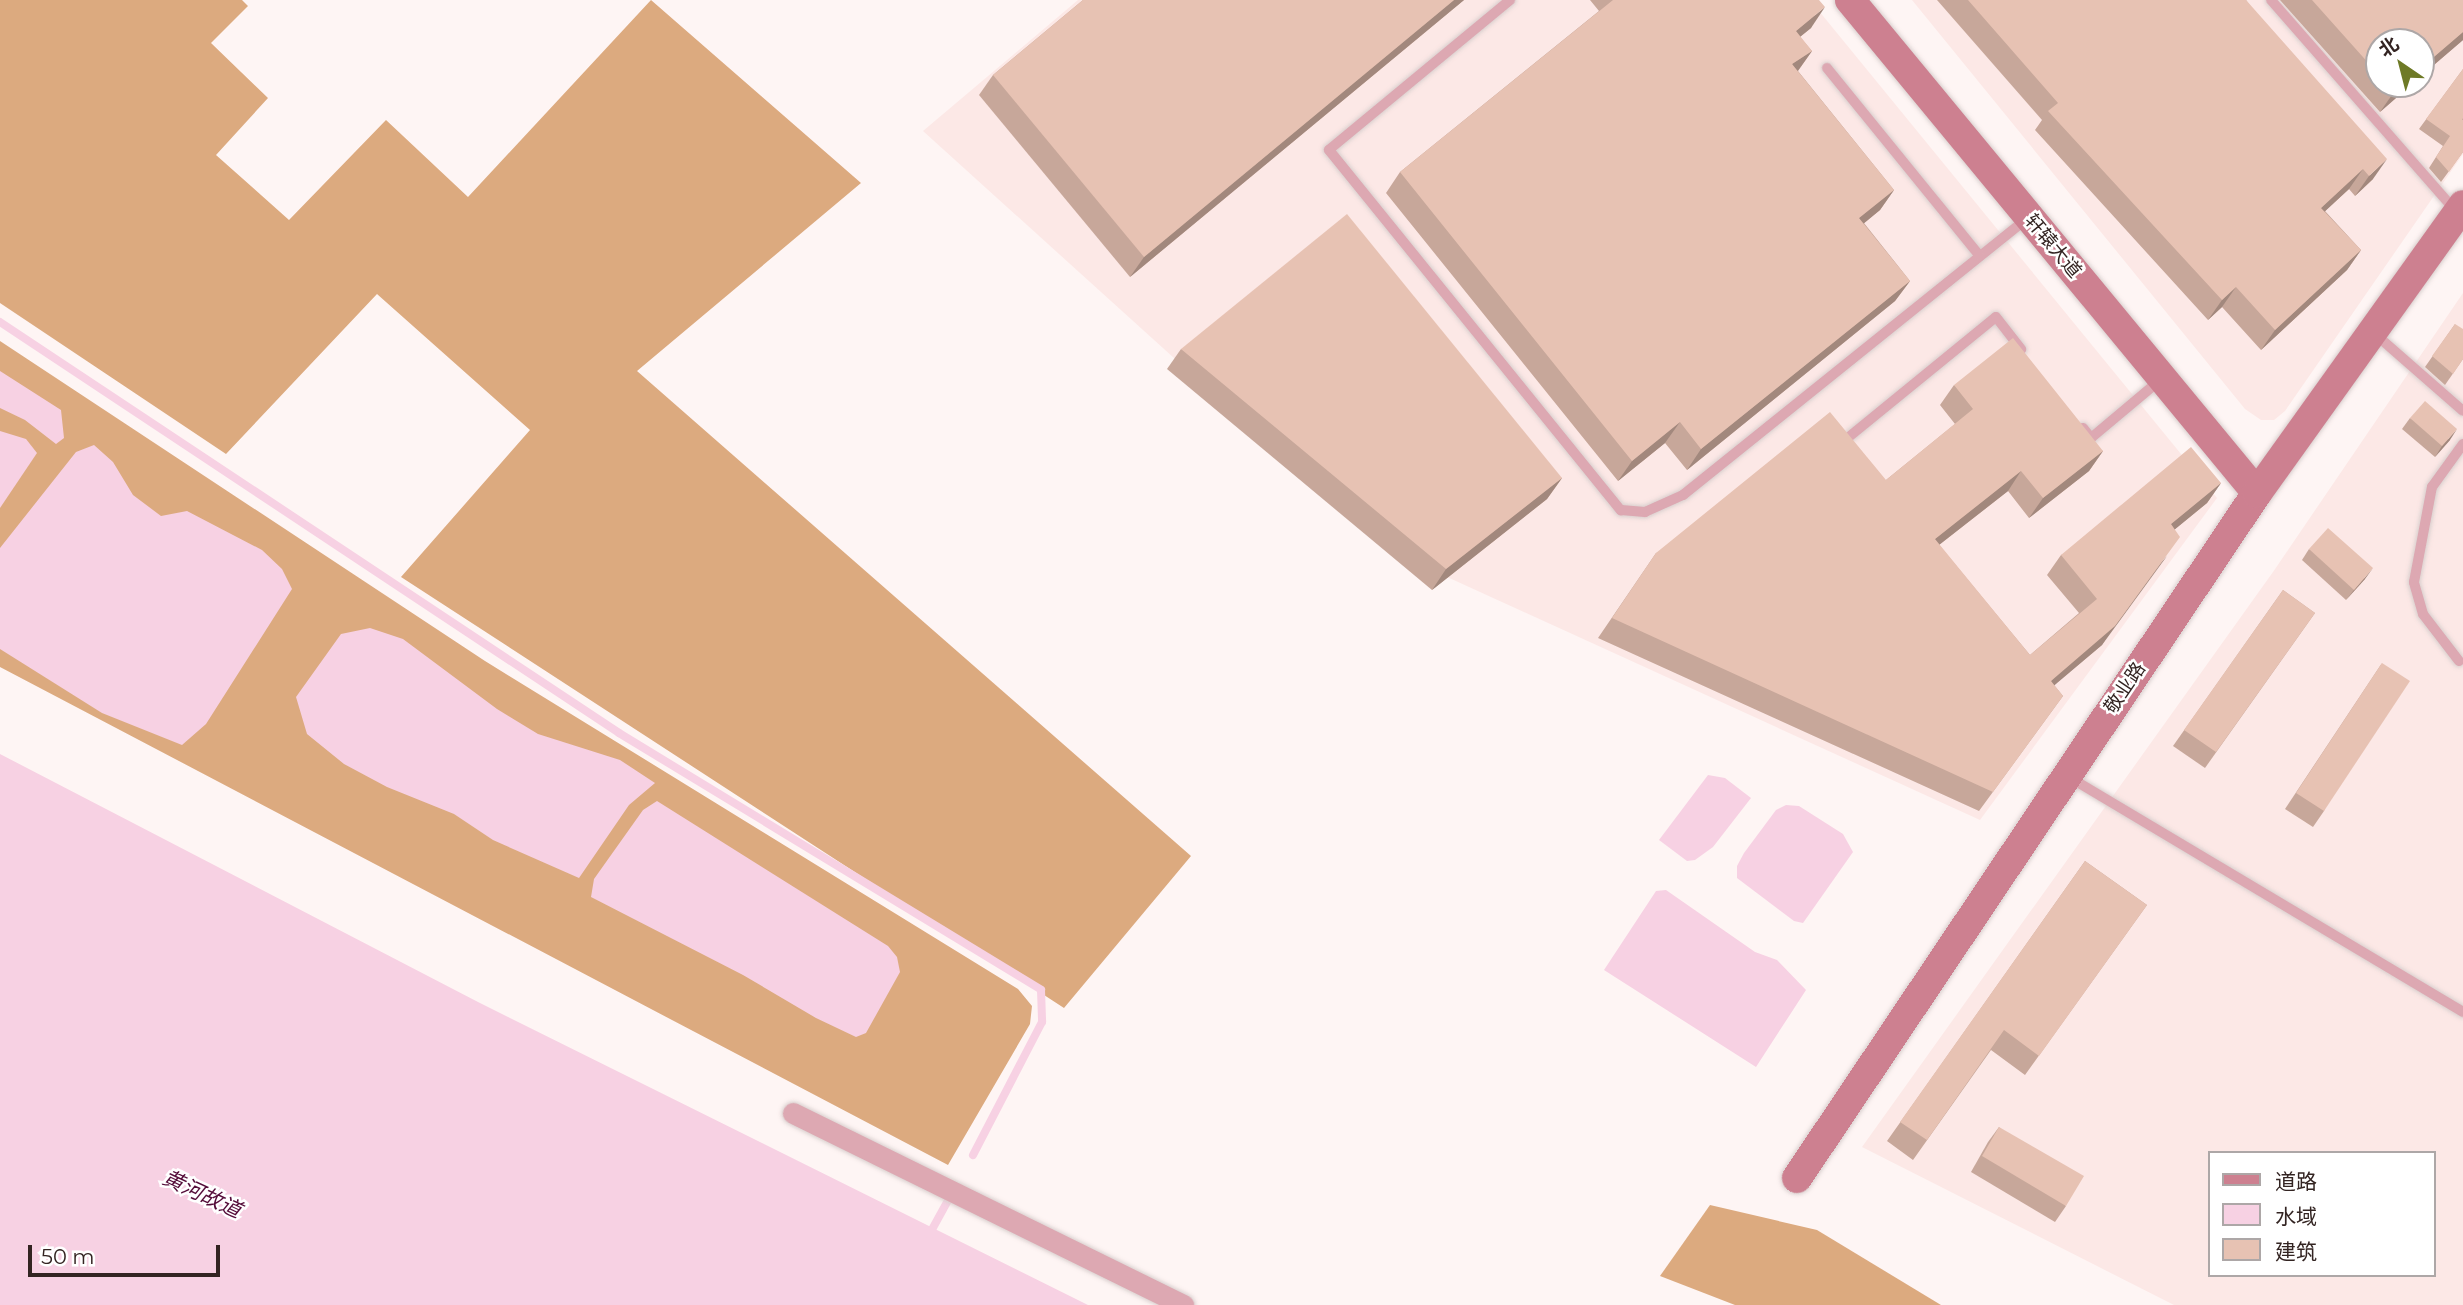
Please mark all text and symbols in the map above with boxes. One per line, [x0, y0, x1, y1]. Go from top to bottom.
north arrow [2365, 28, 2435, 98]
text: 北 [2374, 32, 2403, 62]
street label: 轩辕大道 [2020, 210, 2086, 282]
street label: 敬业路 [2100, 658, 2150, 718]
legend [2208, 1151, 2435, 1277]
water label: 黄河故道 [159, 1165, 245, 1223]
text: 道路 [2275, 1169, 2317, 1194]
text: 水域 [2275, 1204, 2317, 1229]
scale bar [32, 1232, 224, 1276]
text: 建筑 [2275, 1239, 2317, 1264]
text: 50 m [41, 1244, 95, 1269]

